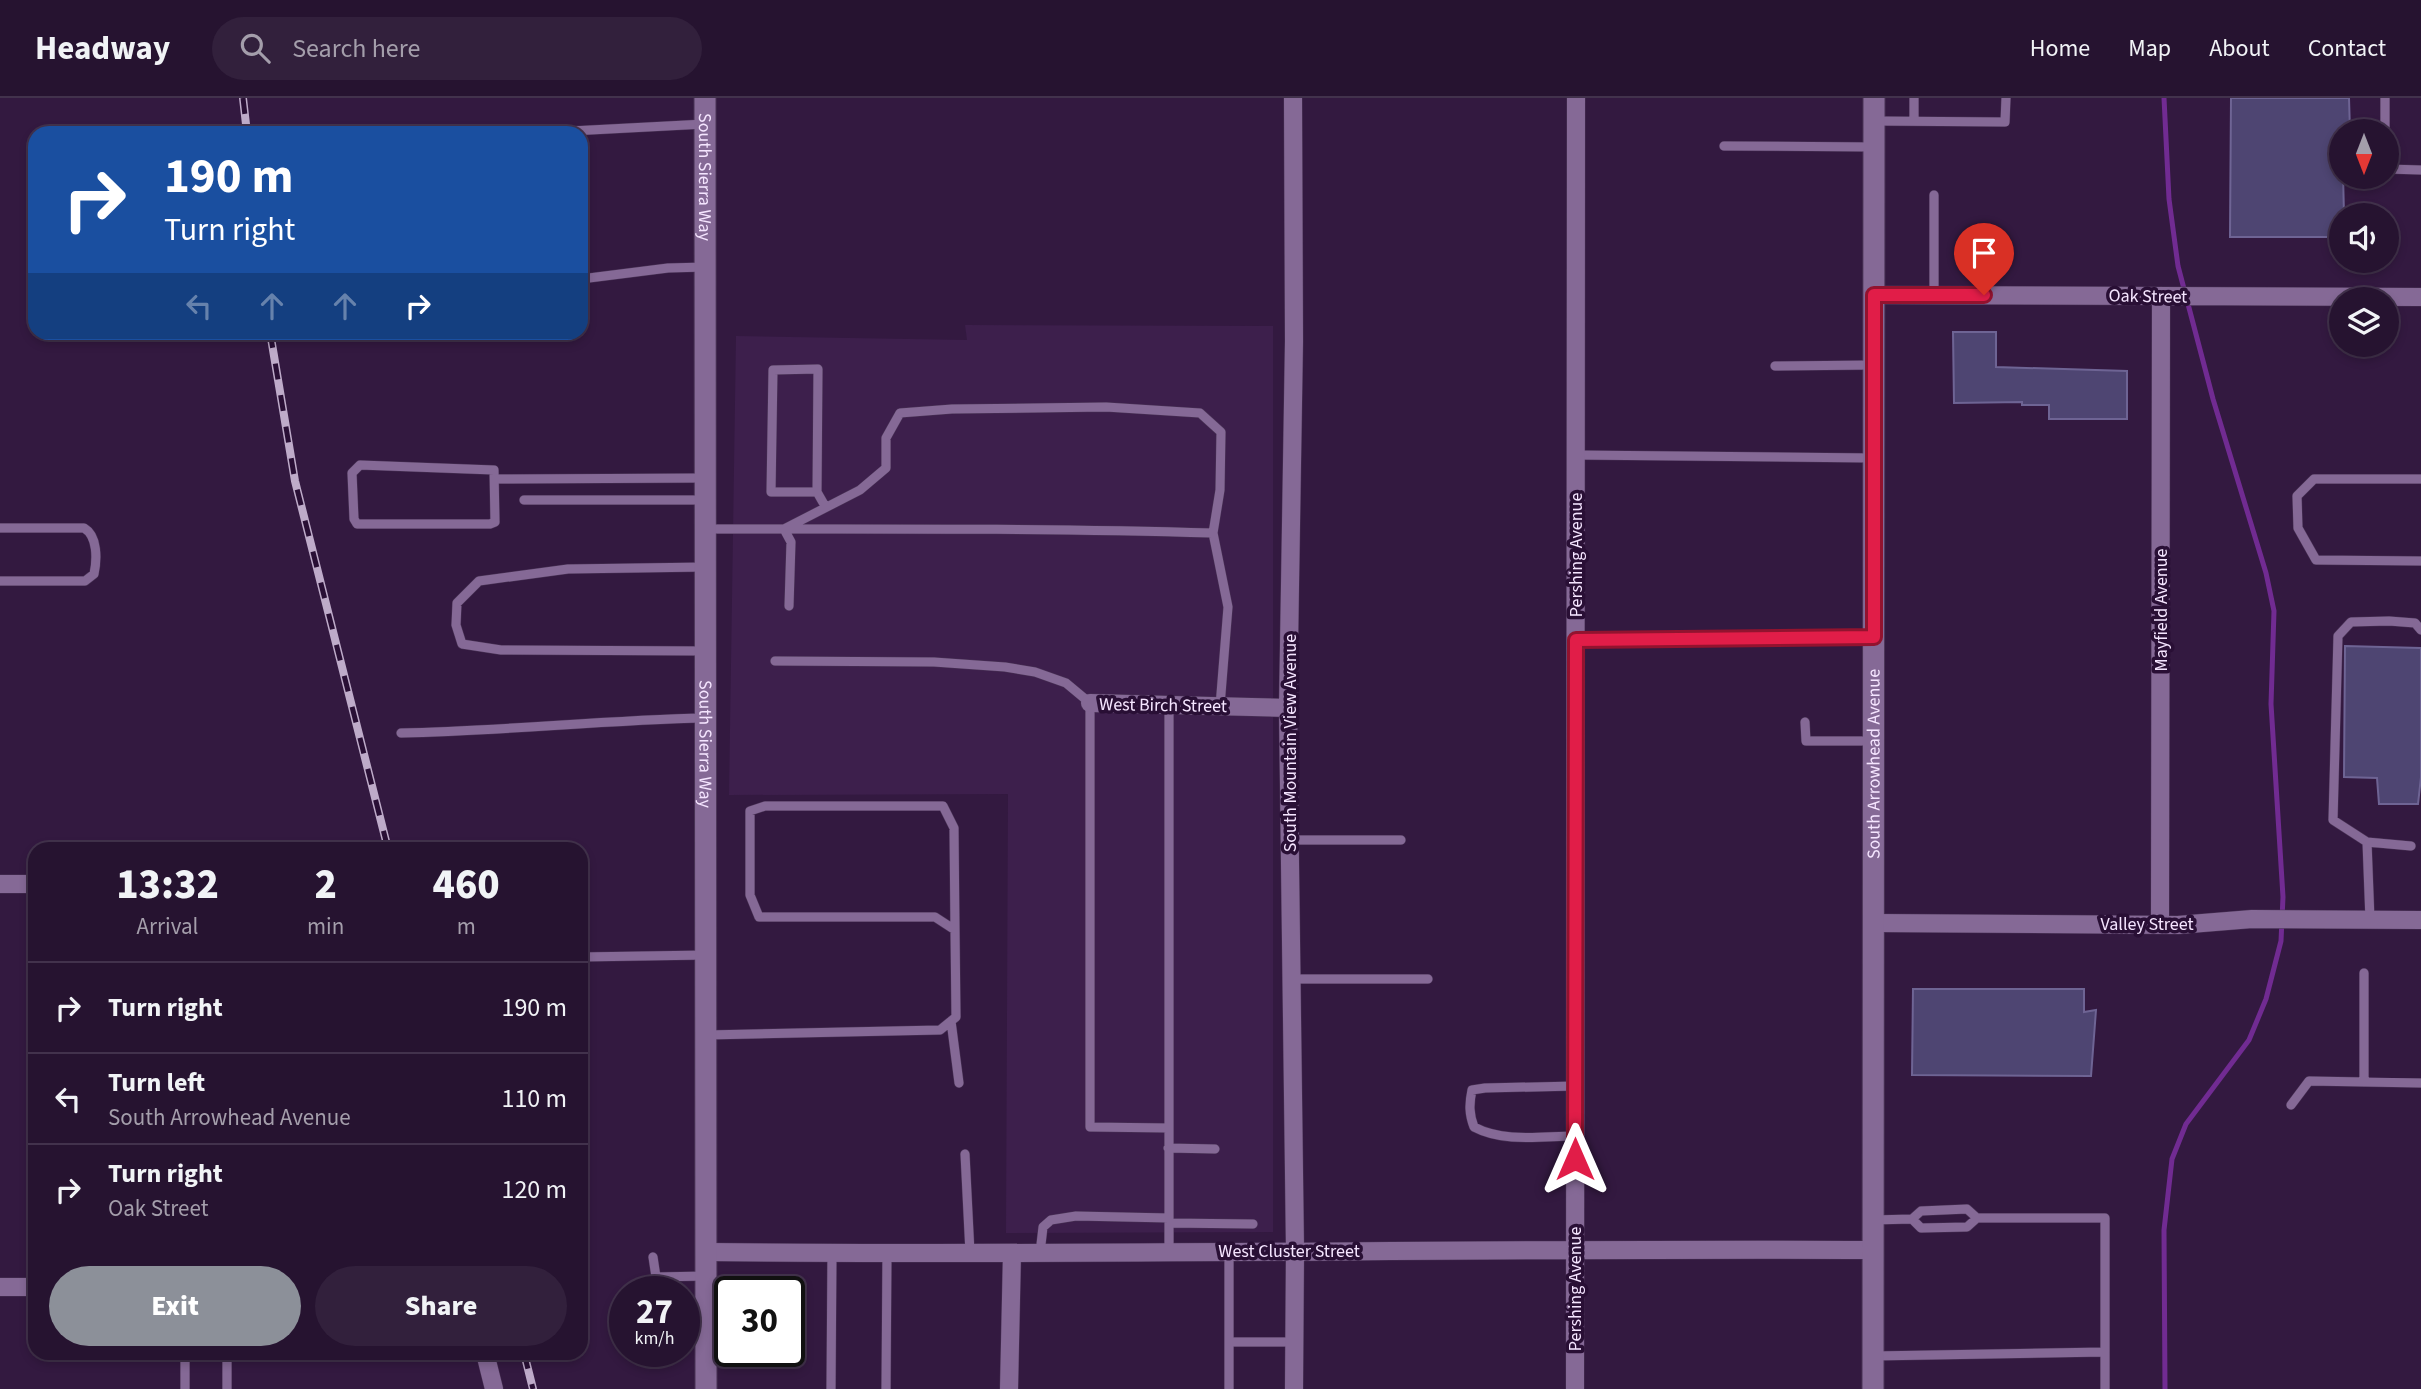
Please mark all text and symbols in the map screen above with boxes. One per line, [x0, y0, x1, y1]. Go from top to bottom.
search box [212, 17, 702, 80]
text: Headway [35, 25, 170, 72]
icon: search [236, 29, 274, 67]
text: Search here [292, 30, 420, 67]
text: Home [2030, 31, 2090, 66]
text: Map [2128, 31, 2171, 66]
text: About [2209, 31, 2270, 66]
text: Contact [2308, 31, 2386, 66]
street label: South Sierra Way [692, 113, 717, 242]
north arrow [2329, 119, 2399, 189]
map controls [2329, 119, 2399, 357]
text: 190 m [164, 142, 293, 212]
icon: right [49, 154, 140, 245]
button: sound [2329, 203, 2399, 273]
text: Turn right [164, 207, 295, 253]
pin [1954, 223, 2014, 295]
icon: arrive [1965, 234, 2003, 272]
street label: Oak Street [2108, 283, 2188, 310]
icon: left [180, 287, 218, 325]
icon: ahead [253, 287, 291, 325]
icon: ahead [326, 287, 364, 325]
icon: right [399, 287, 437, 325]
button: layers [2329, 287, 2399, 357]
street label: Pershing Avenue [1564, 493, 1589, 617]
street label: Mayfield Avenue [2149, 549, 2174, 671]
street label: South Mountain View Avenue [1278, 634, 1303, 852]
street label: South Arrowhead Avenue [1861, 669, 1887, 859]
street label: South Sierra Way [692, 680, 718, 809]
street label: West Birch Street [1099, 692, 1227, 719]
text: 13:32 [116, 855, 219, 915]
text: 2 [314, 855, 337, 915]
text: 460 [433, 855, 500, 915]
text: Arrival [137, 910, 198, 943]
text: min [307, 910, 344, 943]
text: m [457, 910, 476, 943]
street label: Valley Street [2100, 912, 2194, 937]
icon: right [49, 989, 87, 1027]
text: Turn right [108, 989, 223, 1026]
text: 190 m [501, 989, 567, 1026]
text: Turn left [108, 1064, 205, 1101]
icon: left [49, 1080, 87, 1118]
text: 110 m [501, 1080, 567, 1117]
text: South Arrowhead Avenue [108, 1101, 351, 1134]
position arrow [1538, 1122, 1612, 1196]
text: Turn right [108, 1155, 223, 1192]
icon: right [49, 1171, 87, 1209]
text: 120 m [501, 1171, 567, 1208]
text: Oak Street [108, 1192, 208, 1225]
street label: Pershing Avenue [1563, 1227, 1588, 1351]
street label: West Cluster Street [1218, 1239, 1360, 1264]
button: Exit [49, 1266, 301, 1346]
button: Share [315, 1266, 567, 1346]
speed limit sign: 30 [714, 1276, 805, 1367]
text: 27 [636, 1287, 673, 1337]
text: km/h [635, 1326, 674, 1351]

